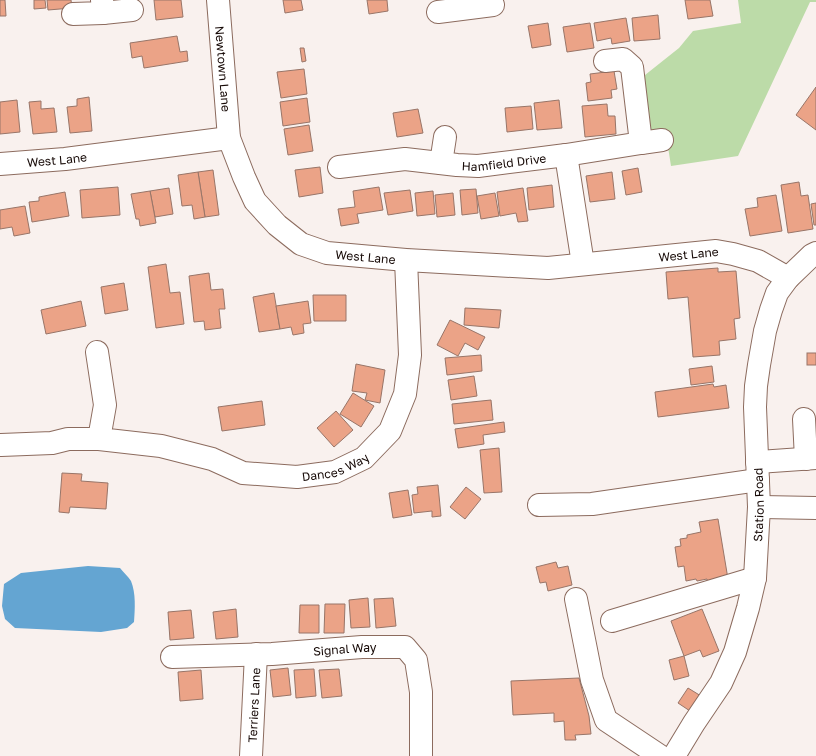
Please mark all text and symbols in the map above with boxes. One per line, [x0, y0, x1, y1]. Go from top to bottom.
street label: Newtown Lane [213, 25, 234, 112]
street label: West Lane [26, 149, 88, 169]
street label: Hamfield Drive [461, 150, 547, 173]
street label: West Lane [658, 243, 719, 264]
street label: West Lane [335, 246, 396, 267]
street label: Dances Way [301, 450, 372, 484]
street label: Station Road [750, 467, 767, 542]
street label: Signal Way [312, 639, 377, 658]
street label: Terriers Lane [244, 667, 263, 743]

